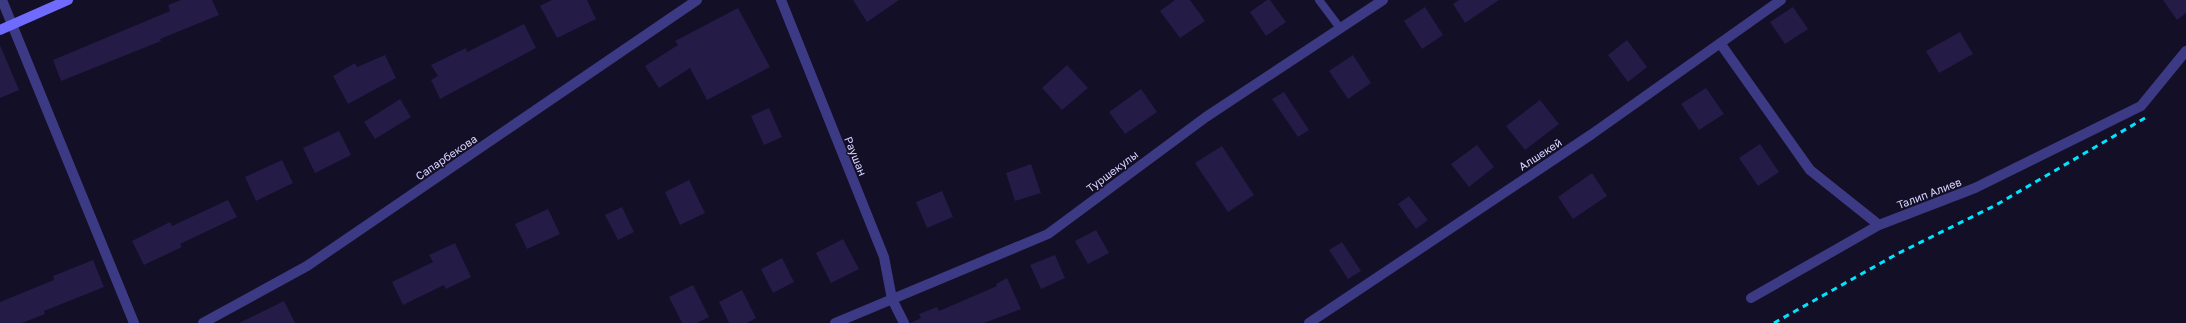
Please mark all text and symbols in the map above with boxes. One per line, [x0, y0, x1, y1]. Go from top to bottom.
street label: Сапарбекова [413, 132, 479, 182]
street label: Раушан [842, 134, 870, 178]
street label: Алшекей [1516, 135, 1564, 173]
street label: Туршекулы [1084, 147, 1140, 195]
street label: Талип Алиев [1895, 175, 1963, 211]

